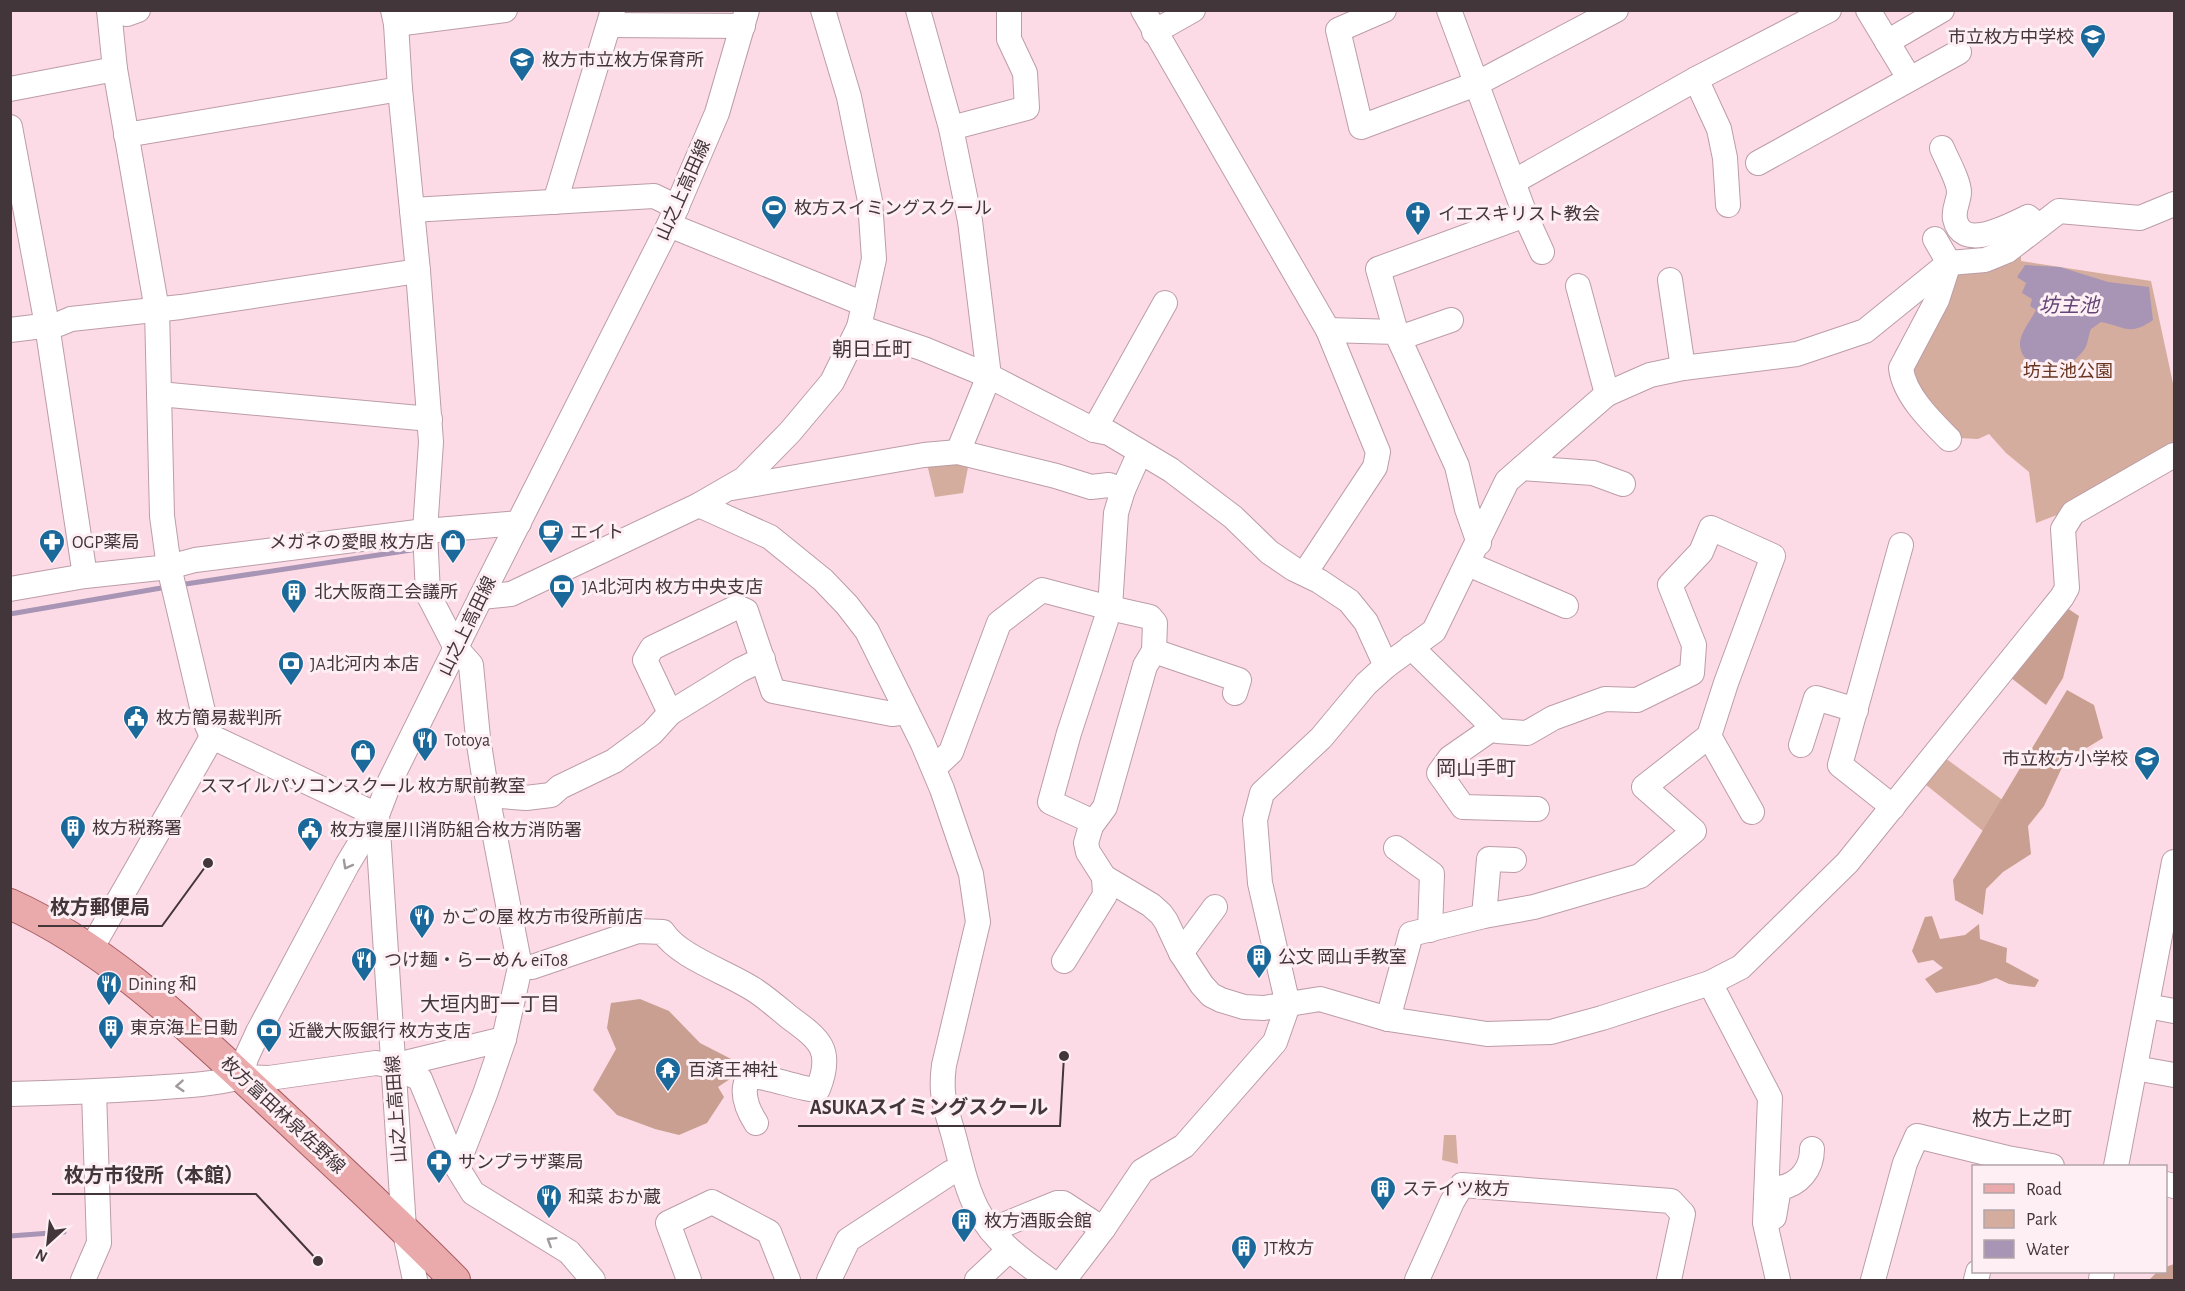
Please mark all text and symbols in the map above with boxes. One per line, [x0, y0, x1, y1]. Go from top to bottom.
school or university icon: 市立枚方中学校 [2078, 22, 2108, 60]
place label: 市立枚方中学校 [1948, 27, 2074, 47]
school or university icon: 枚方市立枚方保育所 [507, 45, 537, 83]
place label: 枚方市立枚方保育所 [542, 50, 704, 70]
street label: 山之上高田線 [652, 137, 714, 243]
sports icon: 枚方スイミングスクール [759, 193, 789, 231]
place label: 枚方スイミングスクール [794, 198, 992, 218]
church icon: イエスキリスト教会 [1403, 199, 1433, 237]
place label: イエスキリスト教会 [1438, 204, 1600, 224]
water label: 坊主池 [2039, 295, 2101, 316]
district label: 朝日丘町 [832, 339, 912, 360]
park label: 坊主池公園 [2023, 361, 2113, 381]
cafe icon: エイト [536, 517, 566, 555]
place label: エイト [570, 523, 624, 542]
pharmacy icon: OGP薬局 [37, 527, 67, 565]
shop icon: メガネの愛眼 枚方店 [438, 527, 468, 565]
place label: メガネの愛眼 枚方店 [269, 532, 434, 552]
place label: OGP薬局 [72, 533, 140, 552]
bank icon: JA北河内 枚方中央支店 [547, 572, 577, 610]
street label: 山之上高田線 [434, 573, 500, 679]
building icon: 北大阪商工会議所 [279, 577, 309, 615]
place label: JA北河内 枚方中央支店 [582, 577, 763, 597]
place label: 北大阪商工会議所 [314, 582, 458, 602]
bank icon: JA北河内 本店 [276, 649, 306, 687]
place label: JA北河内 本店 [310, 654, 419, 674]
public building icon: 枚方簡易裁判所 [121, 703, 151, 741]
place label: 枚方簡易裁判所 [156, 708, 282, 728]
restaurant icon: Totoya [410, 725, 440, 763]
place label: Totoya [444, 732, 490, 750]
shop icon: スマイルパソコンスクール 枚方駅前教室 [348, 737, 378, 775]
school or university icon: 市立枚方小学校 [2132, 744, 2162, 782]
place label: 市立枚方小学校 [2002, 749, 2128, 769]
district label: 岡山手町 [1436, 758, 1516, 779]
place label: スマイルパソコンスクール 枚方駅前教室 [200, 776, 526, 796]
building icon: 枚方税務署 [58, 813, 88, 851]
public building icon: 枚方寝屋川消防組合枚方消防署 [295, 815, 325, 853]
place label: 枚方税務署 [92, 818, 182, 838]
place label: 枚方寝屋川消防組合枚方消防署 [330, 820, 582, 840]
one-way arrow [343, 859, 354, 870]
callout: 枚方郵便局 [38, 888, 162, 926]
text: 枚方郵便局 [50, 896, 150, 918]
restaurant icon: かごの屋 枚方市役所前店 [407, 902, 437, 940]
place label: かごの屋 枚方市役所前店 [442, 907, 643, 927]
building icon: 公文 岡山手教室 [1244, 942, 1274, 980]
restaurant icon: つけ麺・らーめん eiTo8 [349, 945, 379, 983]
place label: 公文 岡山手教室 [1278, 947, 1407, 967]
place label: つけ麺・らーめん eiTo8 [384, 951, 568, 970]
restaurant icon: Dining 和 [94, 969, 124, 1007]
place label: Dining 和 [128, 974, 197, 994]
district label: 大垣内町一丁目 [420, 994, 560, 1015]
building icon: 東京海上日動 [96, 1013, 126, 1051]
bank icon: 近畿大阪銀行 枚方支店 [254, 1016, 284, 1054]
place label: 東京海上日動 [130, 1018, 238, 1038]
place label: 近畿大阪銀行 枚方支店 [288, 1021, 471, 1041]
street label: 枚方富田林泉佐野線 [217, 1052, 349, 1178]
street label: 山之上高田線 [382, 1054, 410, 1164]
temple icon: 百済王神社 [653, 1055, 683, 1093]
place label: 百済王神社 [688, 1061, 778, 1080]
one-way arrow [175, 1079, 184, 1092]
callout: ASUKAスイミングスクール [798, 1088, 1060, 1126]
text: ASUKAスイミングスクール [810, 1096, 1048, 1118]
district label: 枚方上之町 [1972, 1108, 2072, 1129]
pharmacy icon: サンプラザ薬局 [424, 1147, 454, 1185]
place label: サンプラザ薬局 [458, 1153, 583, 1172]
callout: 枚方市役所（本館） [52, 1156, 256, 1194]
text: 枚方市役所（本館） [64, 1164, 244, 1186]
legend [1972, 1165, 2167, 1273]
building icon: ステイツ枚方 [1368, 1174, 1398, 1212]
place label: ステイツ枚方 [1402, 1179, 1510, 1199]
text: Road [2026, 1181, 2062, 1199]
restaurant icon: 和菜 おか蔵 [534, 1182, 564, 1220]
place label: 和菜 おか蔵 [568, 1187, 661, 1207]
building icon: 枚方酒販会館 [949, 1206, 979, 1244]
place label: 枚方酒販会館 [984, 1211, 1092, 1231]
text: Park [2026, 1211, 2058, 1229]
north arrow [18, 1213, 78, 1273]
building icon: JT枚方 [1229, 1233, 1259, 1271]
one-way arrow [547, 1236, 557, 1248]
place label: JT枚方 [1264, 1238, 1314, 1258]
text: Water [2026, 1241, 2069, 1259]
text: N [33, 1246, 50, 1265]

